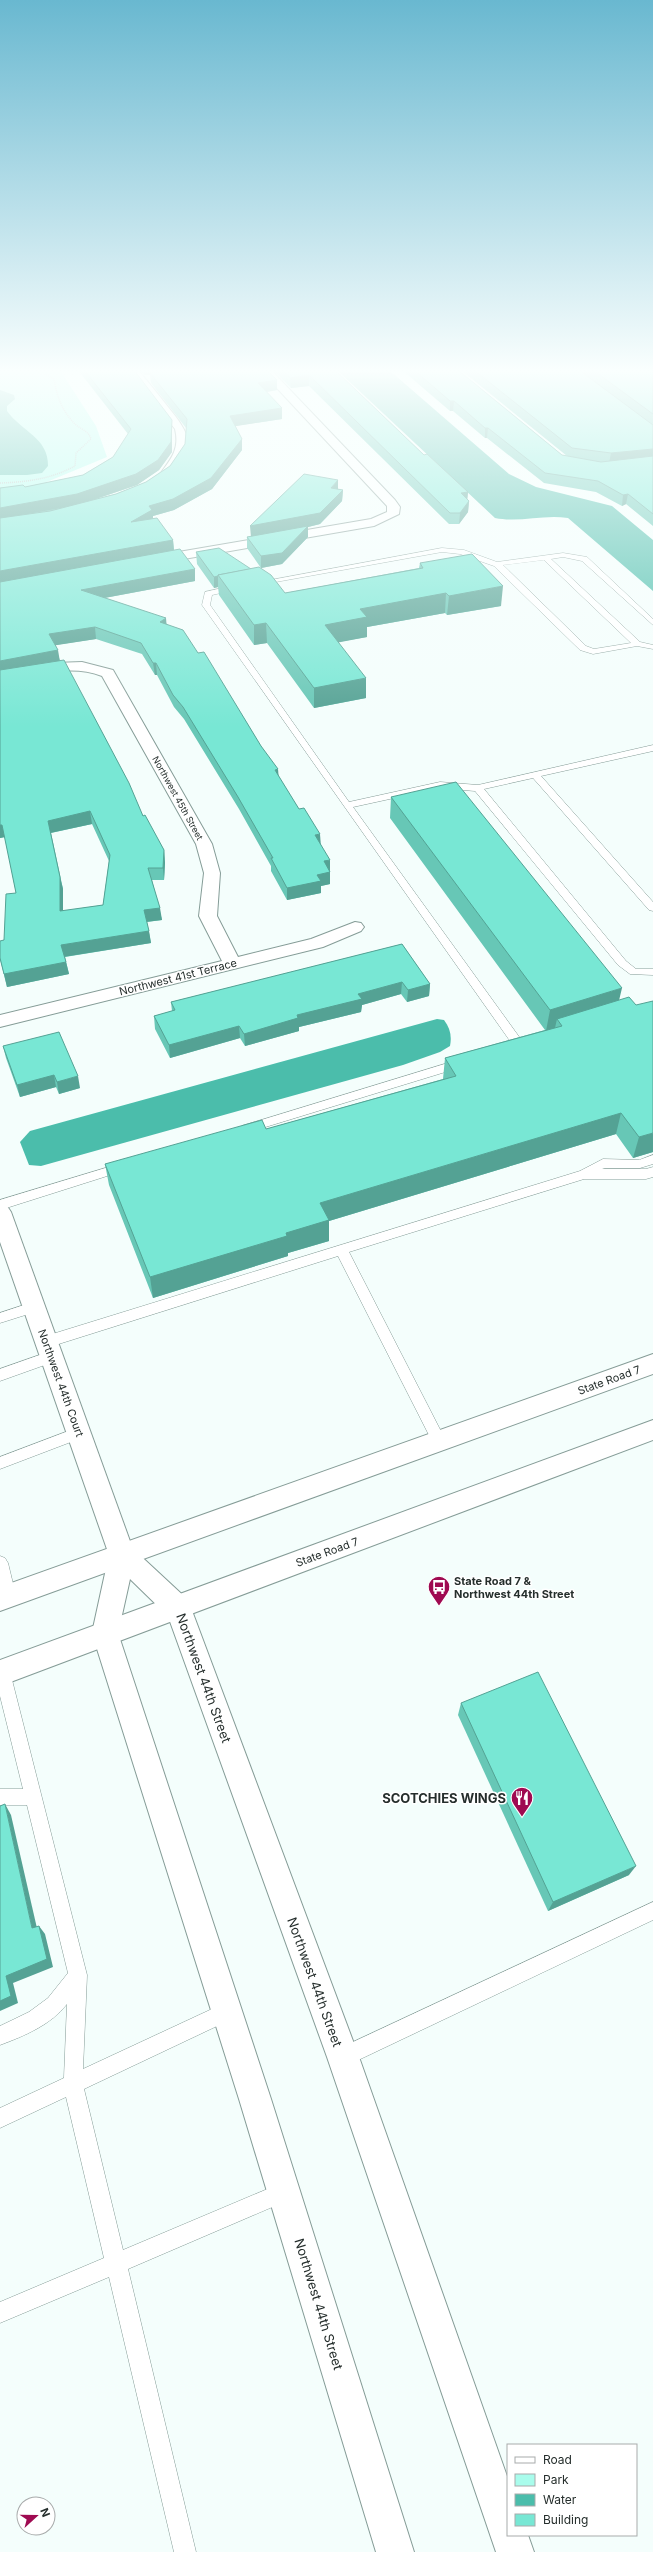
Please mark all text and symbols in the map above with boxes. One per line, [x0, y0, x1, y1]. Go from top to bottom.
street label: Northwest 45th Street [150, 754, 206, 842]
street label: Northwest 41st Terrace [118, 956, 238, 998]
street label: Northwest 44th Court [35, 1327, 87, 1439]
street label: State Road 7 [576, 1362, 642, 1398]
street label: State Road 7 [294, 1534, 360, 1570]
bus stop icon: State Road 7 & Northwest 44th Street [426, 1574, 452, 1607]
place label: State Road 7 & Northwest 44th Street [454, 1574, 574, 1601]
street label: Northwest 44th Street [173, 1611, 235, 1745]
restaurant icon: SCOTCHIES WINGS [509, 1785, 535, 1818]
place label: SCOTCHIES WINGS [382, 1790, 506, 1806]
street label: Northwest 44th Street [284, 1915, 346, 2049]
street label: Northwest 44th Street [291, 2236, 347, 2372]
legend [507, 2444, 637, 2536]
text: Road [543, 2452, 572, 2467]
text: Park [543, 2472, 569, 2487]
text: Water [543, 2492, 577, 2507]
north arrow [16, 2496, 56, 2536]
text: N [37, 2506, 53, 2519]
text: Building [543, 2512, 588, 2527]

